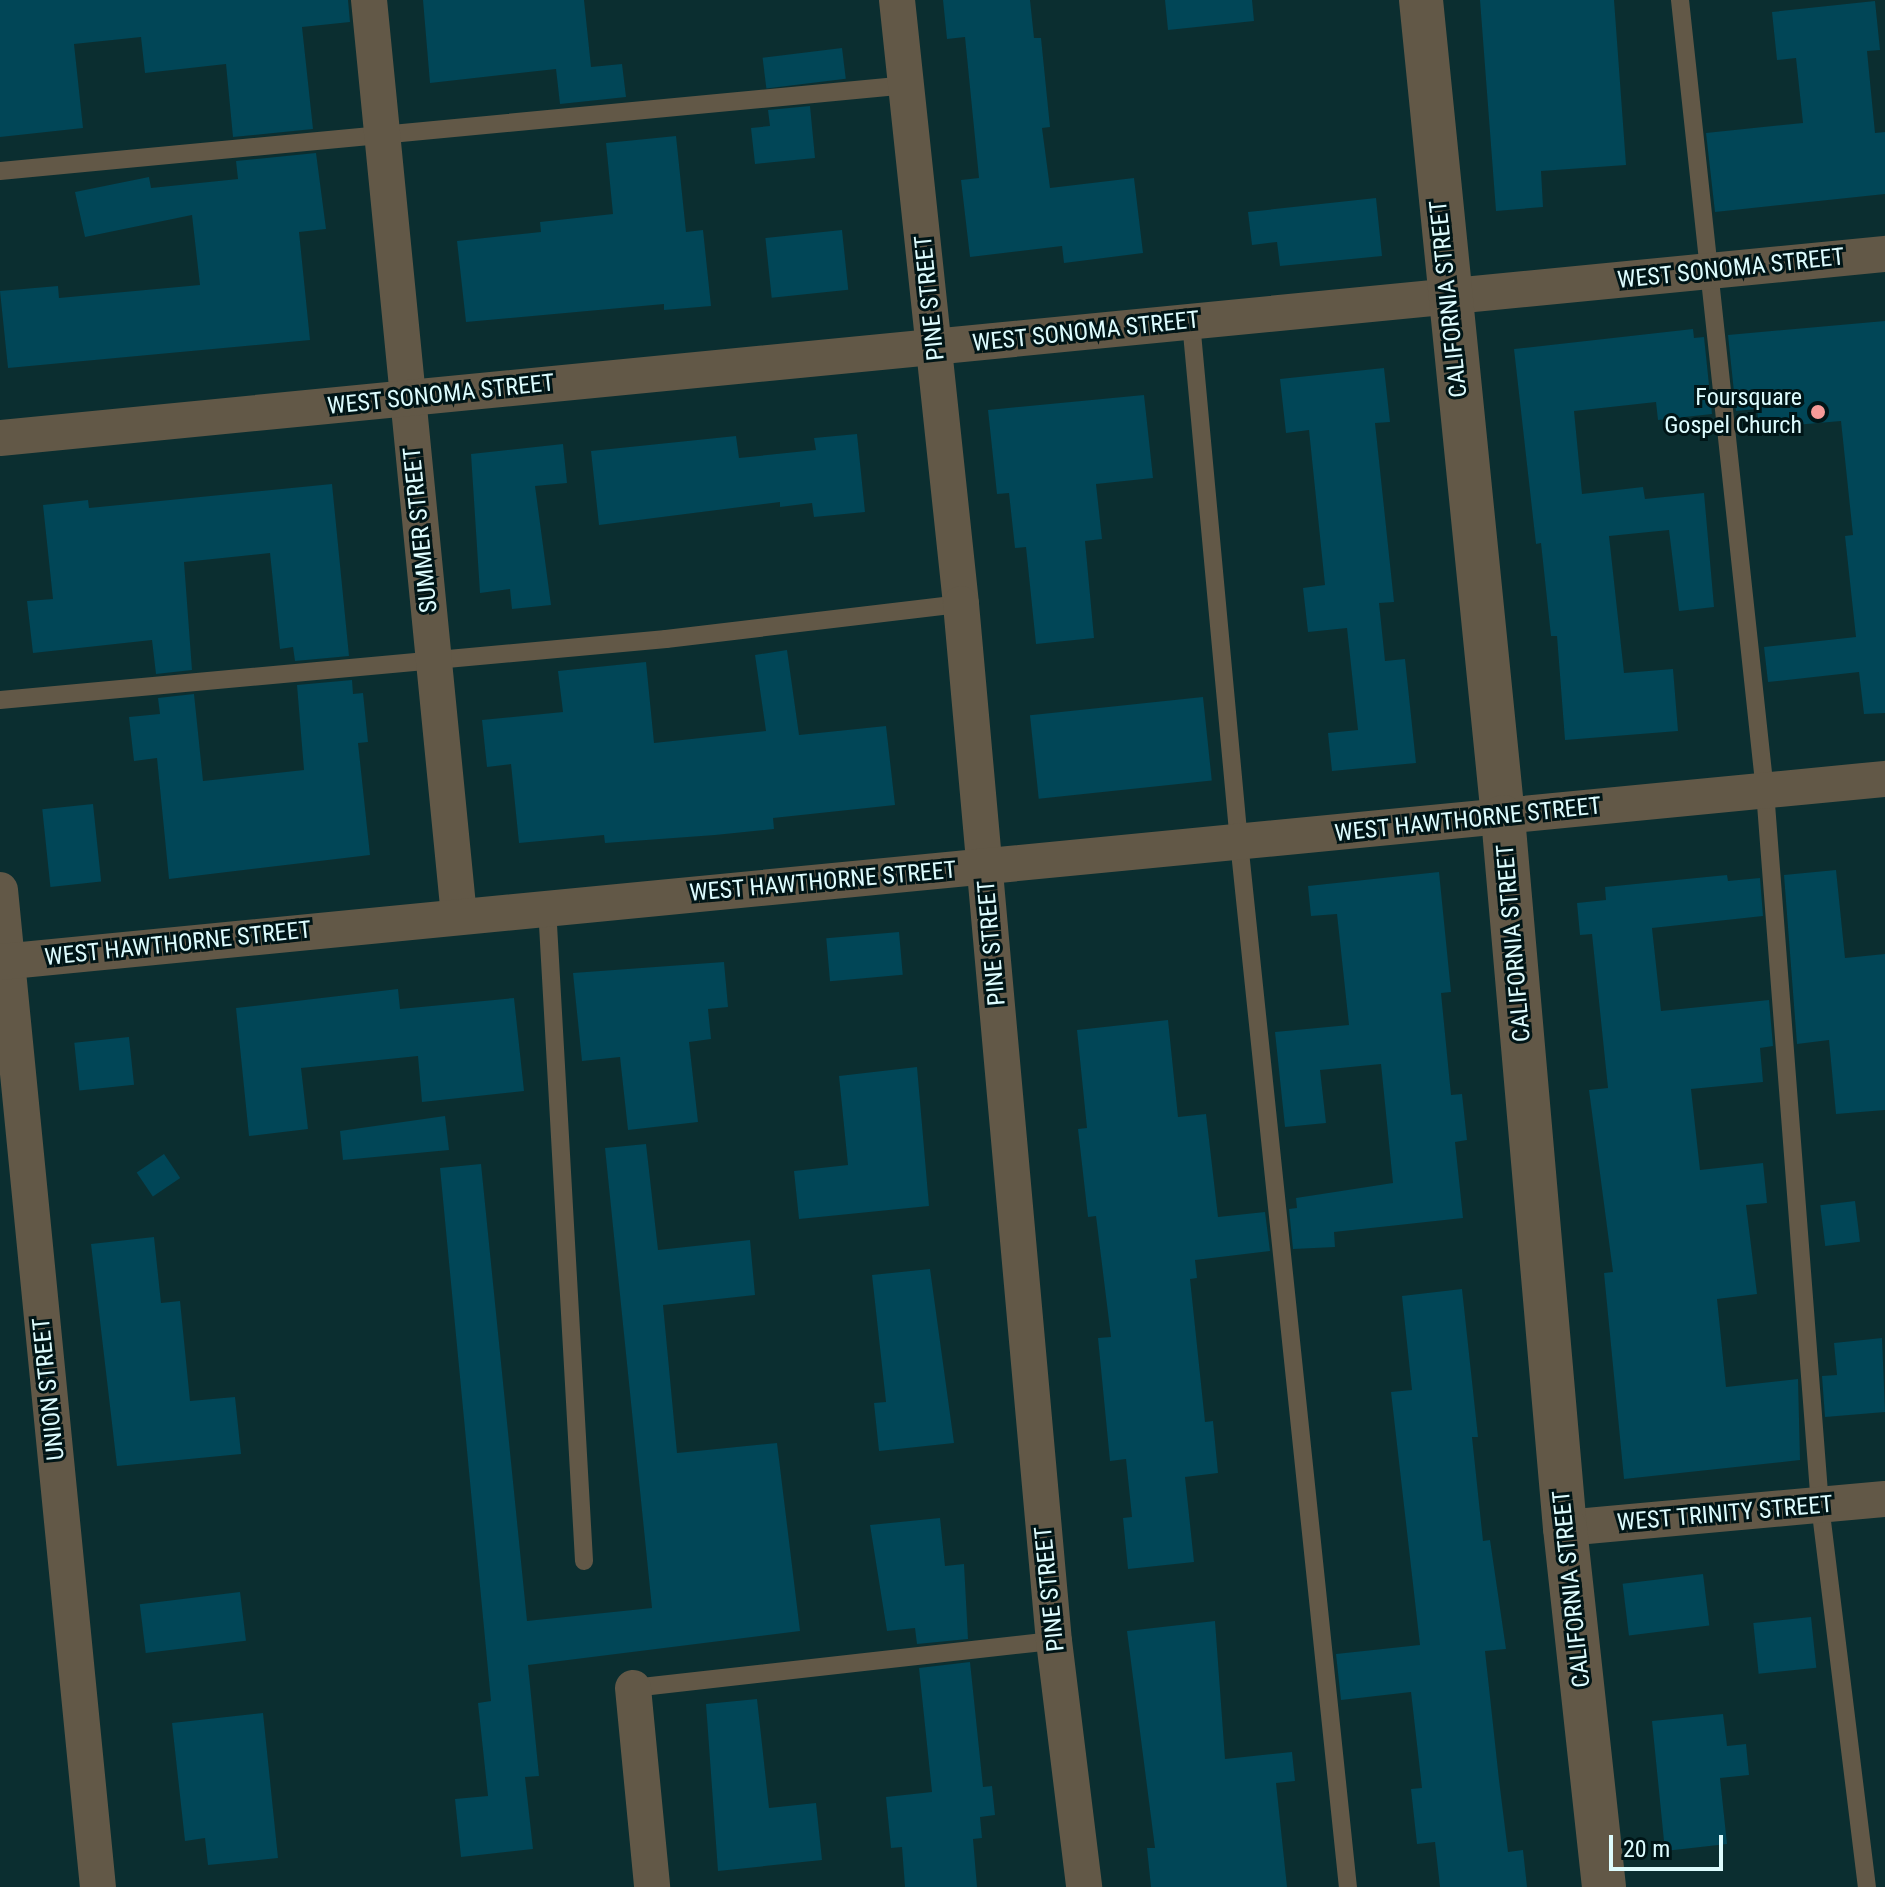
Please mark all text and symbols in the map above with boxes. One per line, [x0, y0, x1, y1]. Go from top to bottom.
street label: CALIFORNIA STREET [1424, 199, 1474, 399]
street label: PINE STREET [909, 234, 951, 362]
street label: WEST SONOMA STREET [1616, 243, 1846, 295]
street label: WEST SONOMA STREET [971, 306, 1201, 358]
street label: WEST SONOMA STREET [326, 369, 556, 421]
place label: Foursquare Gospel Church [1664, 384, 1802, 440]
marker: Foursquare Gospel Church [1809, 403, 1827, 421]
street label: SUMMER STREET [398, 446, 444, 614]
street label: WEST HAWTHORNE STREET [1333, 792, 1603, 848]
street label: CALIFORNIA STREET [1491, 843, 1537, 1043]
street label: WEST HAWTHORNE STREET [688, 856, 958, 908]
street label: PINE STREET [972, 879, 1012, 1007]
street label: WEST HAWTHORNE STREET [43, 916, 313, 972]
street label: UNION STREET [27, 1316, 71, 1462]
street label: CALIFORNIA STREET [1547, 1489, 1597, 1689]
street label: WEST TRINITY STREET [1615, 1490, 1835, 1538]
street label: PINE STREET [1029, 1525, 1071, 1653]
scale bar [1613, 1819, 1727, 1869]
text: 20 m [1623, 1835, 1670, 1863]

